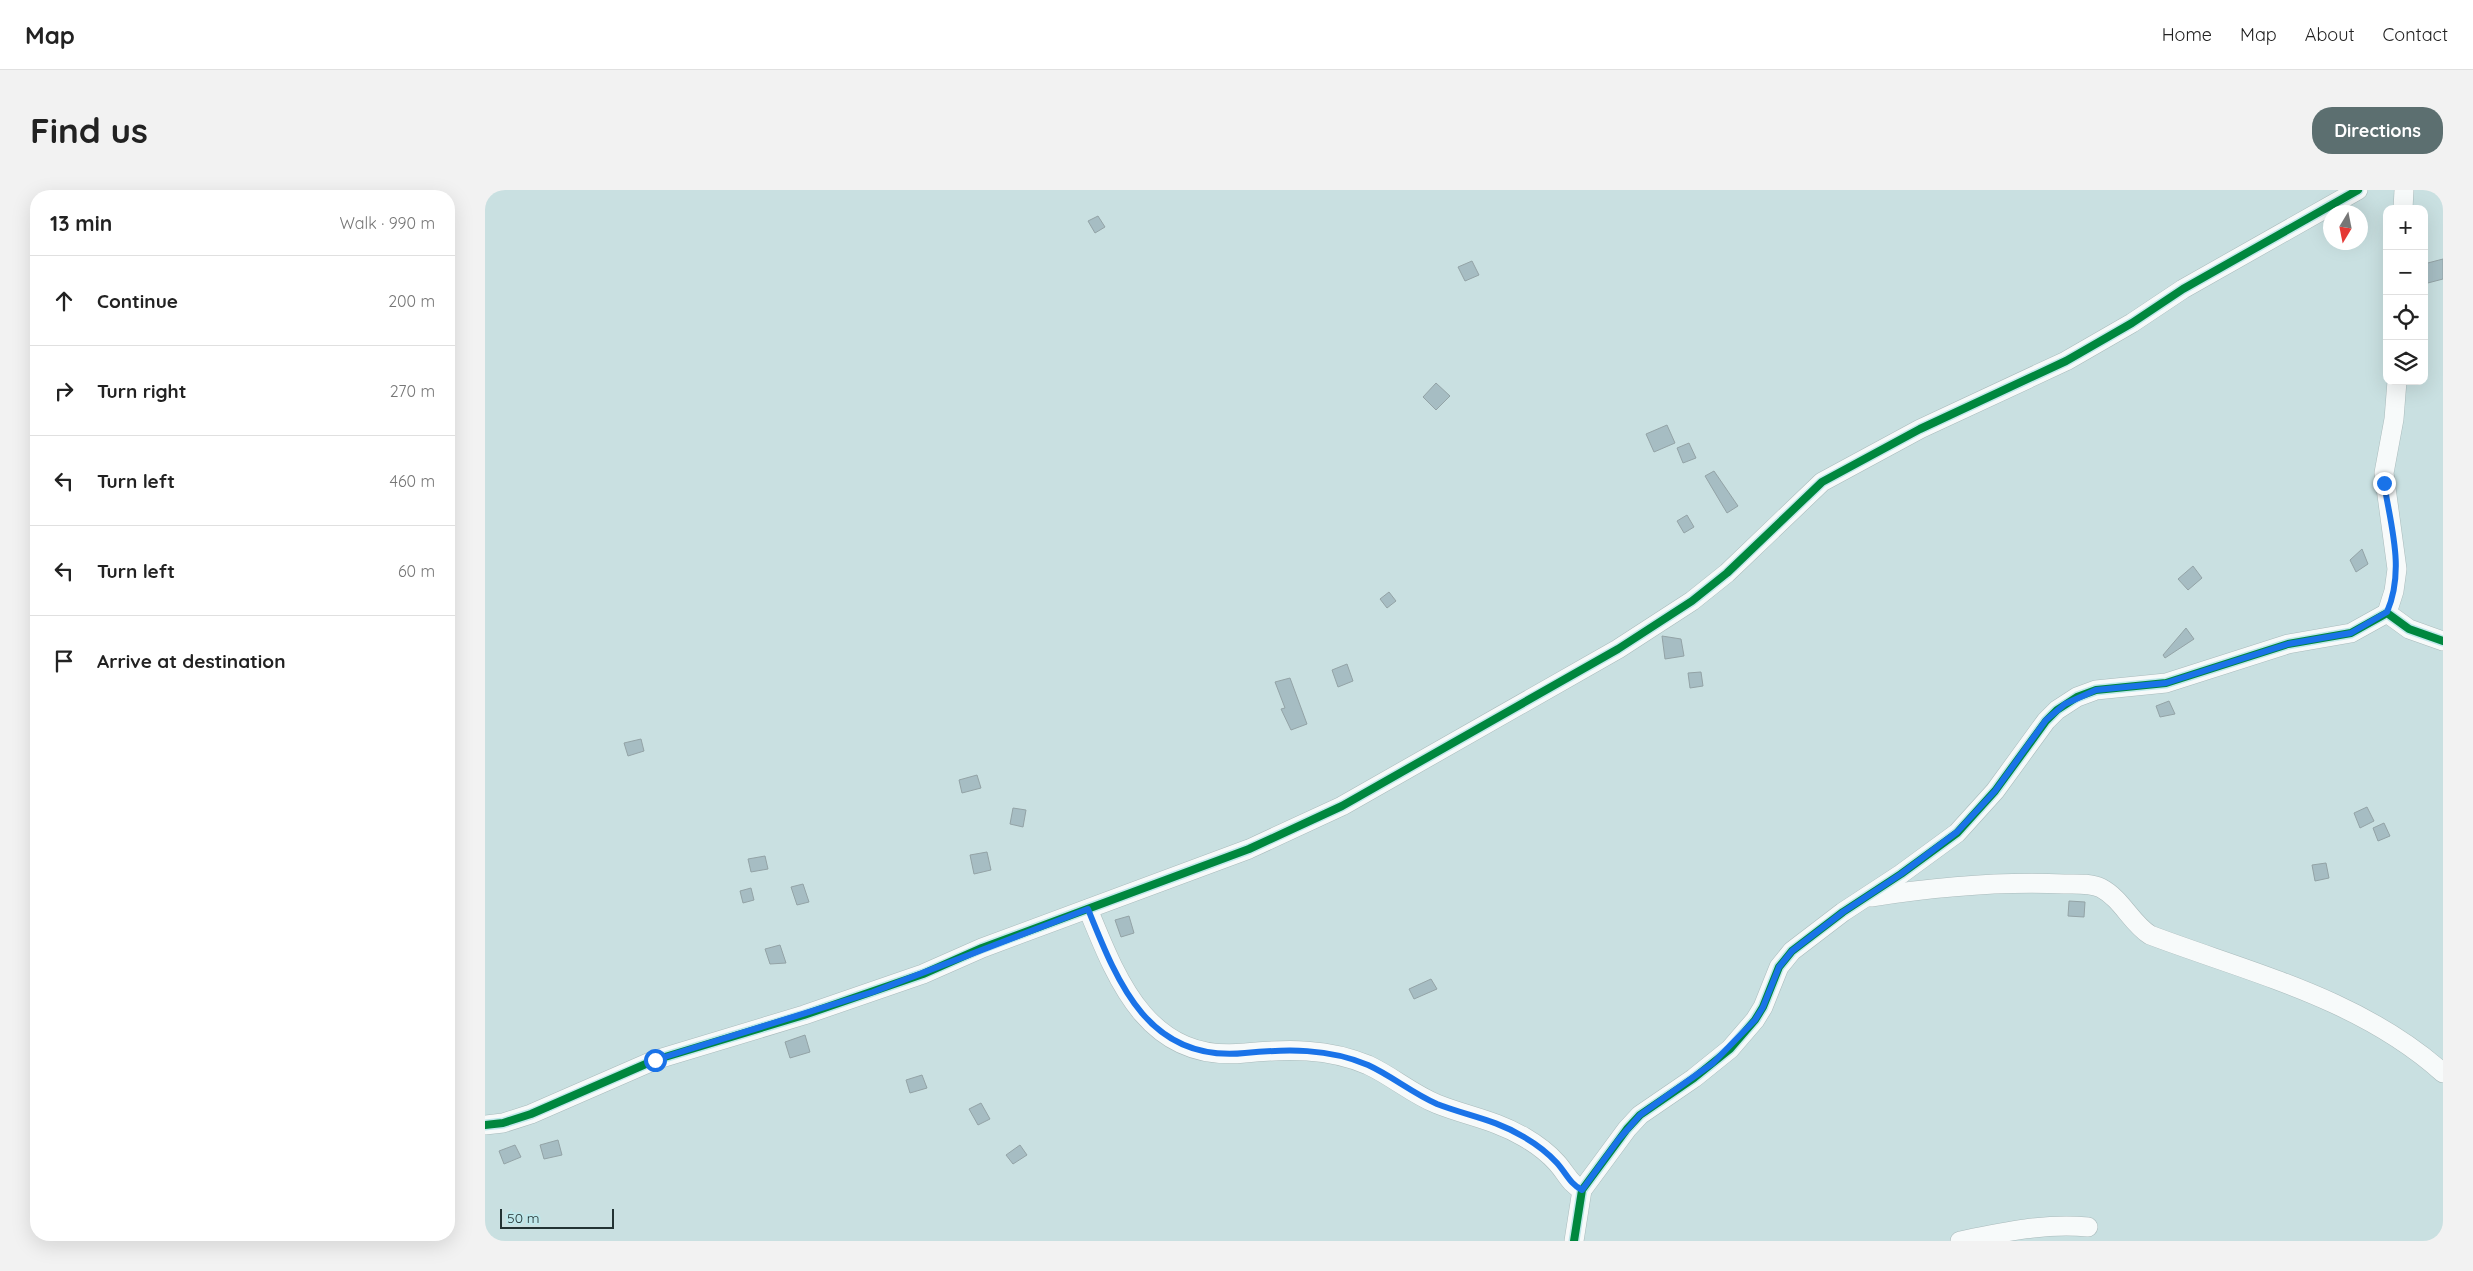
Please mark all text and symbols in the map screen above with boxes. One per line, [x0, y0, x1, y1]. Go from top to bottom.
text: Map [25, 20, 75, 50]
text: Home [2162, 23, 2212, 46]
text: Map [2240, 23, 2277, 46]
text: About [2305, 23, 2355, 46]
text: Contact [2383, 23, 2448, 46]
button: Directions [2312, 107, 2443, 154]
text: Find us [30, 108, 148, 152]
north arrow [2323, 205, 2368, 250]
map controls [2383, 205, 2428, 385]
button: + [2383, 205, 2428, 250]
text: 13 min [50, 210, 112, 236]
text: Walk · 990 m [340, 213, 435, 233]
button: − [2383, 250, 2428, 295]
icon: ahead [50, 287, 78, 315]
text: Continue [97, 289, 178, 313]
text: 200 m [388, 291, 435, 311]
button: locate [2383, 295, 2428, 340]
button: layers [2383, 340, 2428, 385]
icon: right [50, 377, 78, 405]
text: Turn right [97, 379, 186, 403]
text: 270 m [390, 381, 435, 401]
icon: left [50, 467, 78, 495]
text: Turn left [97, 469, 175, 493]
text: 460 m [389, 471, 435, 491]
route end [2373, 472, 2396, 495]
icon: left [50, 557, 78, 585]
text: Turn left [97, 559, 175, 583]
text: 60 m [398, 561, 435, 581]
icon: arrive [50, 647, 78, 675]
text: Arrive at destination [97, 649, 286, 673]
route start [644, 1049, 667, 1072]
scale bar [500, 1206, 614, 1229]
text: 50 m [507, 1209, 540, 1227]

